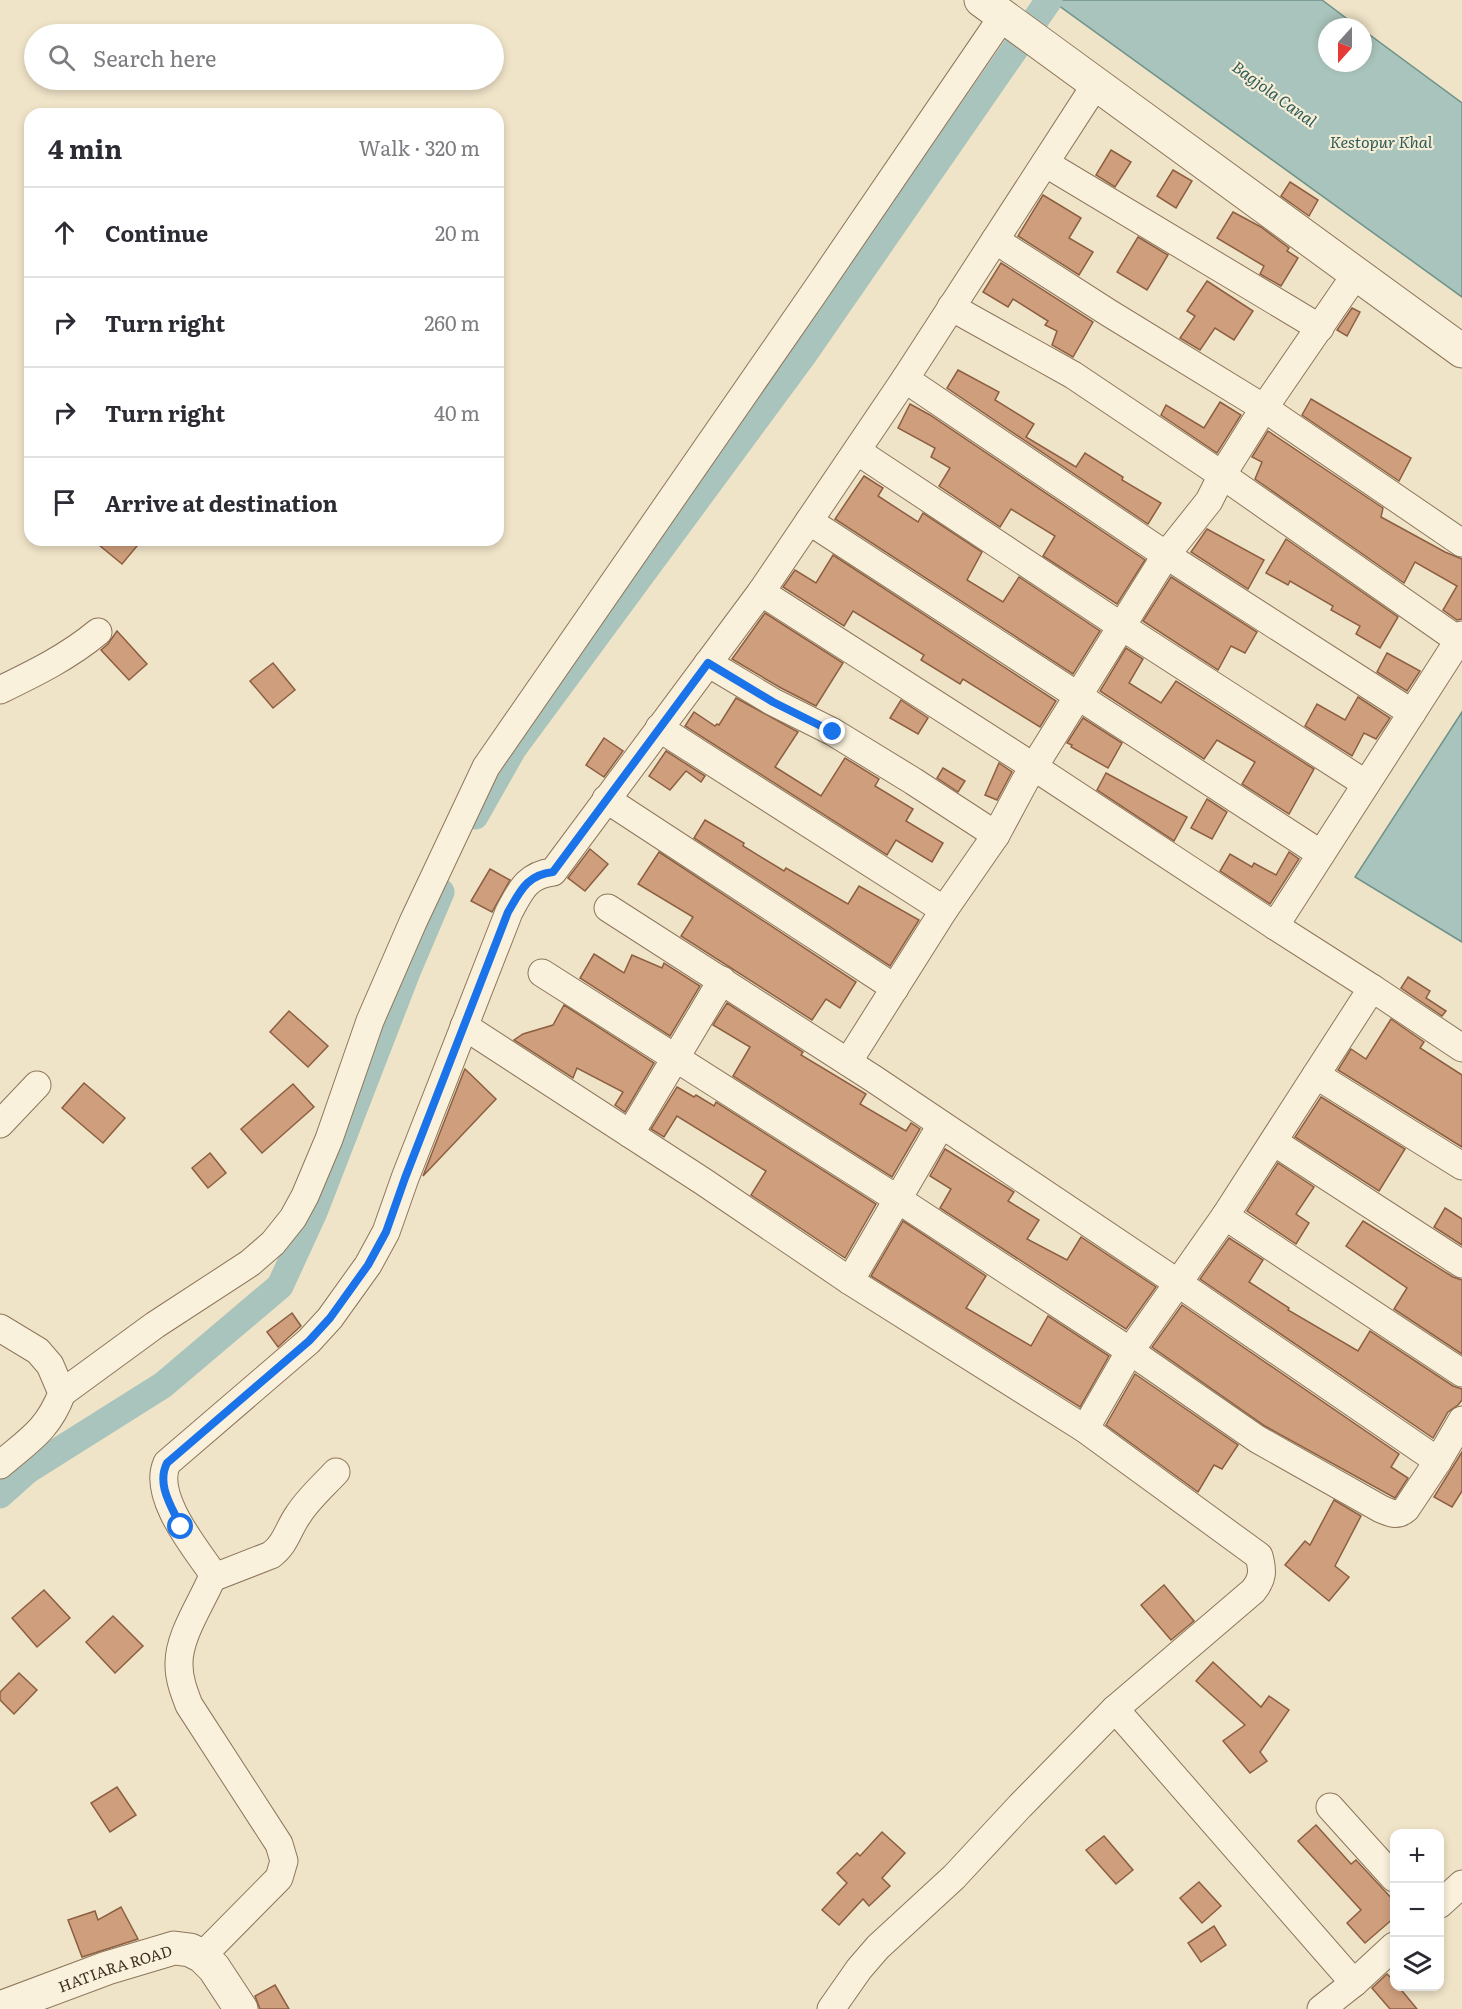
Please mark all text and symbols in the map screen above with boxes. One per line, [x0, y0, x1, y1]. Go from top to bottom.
north arrow [1318, 18, 1372, 72]
search box [24, 24, 504, 90]
icon: search [45, 41, 78, 74]
text: Search here [93, 41, 216, 74]
water label: Bagjola Canal [1228, 54, 1323, 132]
text: 4 min [48, 128, 122, 167]
water label: Kestopur Khal [1330, 129, 1433, 153]
text: Walk · 320 m [359, 132, 480, 162]
icon: ahead [48, 216, 81, 249]
text: Continue [105, 216, 208, 249]
text: 20 m [435, 217, 480, 247]
icon: right [48, 306, 81, 339]
text: Turn right [105, 306, 225, 339]
text: 260 m [424, 307, 480, 337]
icon: right [48, 396, 81, 429]
text: Turn right [105, 396, 225, 429]
text: 40 m [434, 397, 480, 427]
icon: arrive [48, 486, 81, 519]
text: Arrive at destination [105, 486, 338, 519]
route end [819, 718, 845, 744]
route start [167, 1513, 193, 1539]
map controls [1390, 1829, 1444, 1991]
button: + [1390, 1829, 1444, 1883]
button: − [1390, 1883, 1444, 1937]
button: layers [1390, 1937, 1444, 1991]
street label: HATIARA ROAD [55, 1938, 175, 1997]

